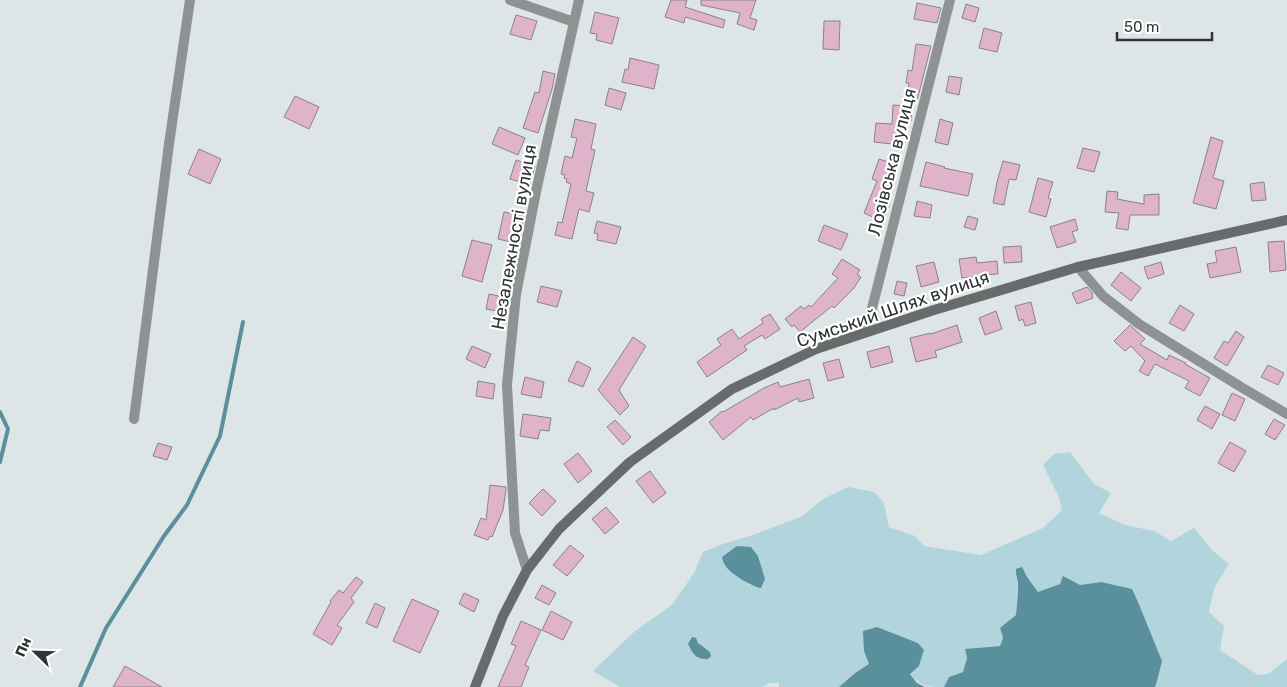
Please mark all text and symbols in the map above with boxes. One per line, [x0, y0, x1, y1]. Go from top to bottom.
scale bar [1117, 10, 1212, 42]
text: 50 m [1124, 18, 1159, 36]
street label: Лозівська вулиця [863, 86, 921, 238]
street label: Незалежності вулиця [487, 143, 541, 331]
street label: Сумський Шлях вулиця [794, 266, 992, 352]
north arrow [10, 627, 60, 677]
text: Пн [12, 635, 35, 659]

